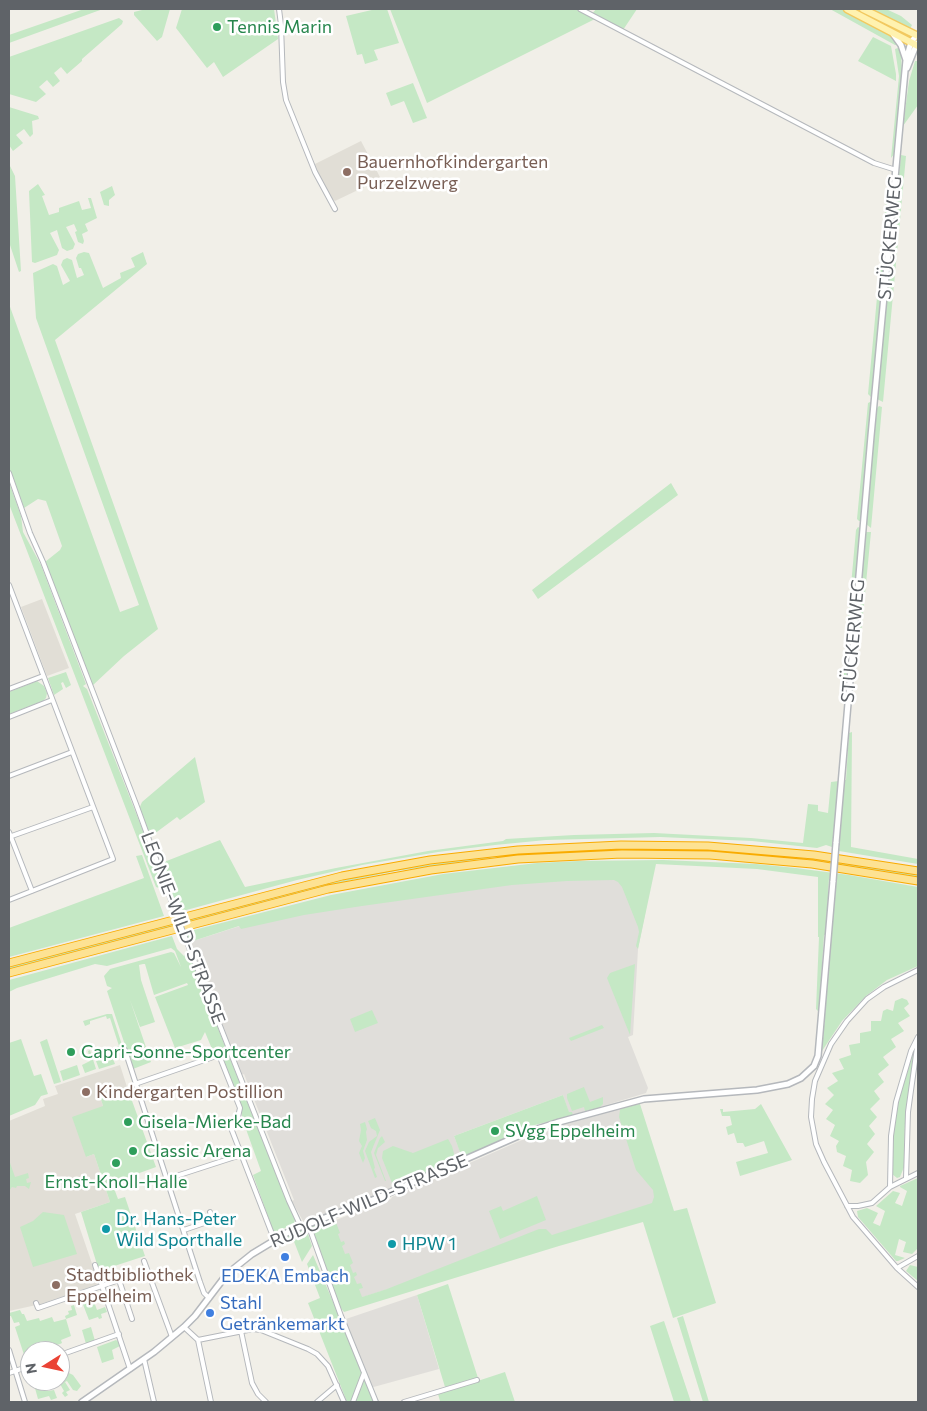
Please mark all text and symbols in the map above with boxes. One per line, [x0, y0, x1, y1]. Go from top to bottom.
place label: Tennis Marin [227, 16, 332, 38]
marker: Tennis Marin [211, 21, 223, 33]
place label: Bauernhofkindergarten Purzelzwerg [357, 151, 548, 193]
marker: Bauernhofkindergarten Purzelzwerg [341, 166, 353, 178]
street label: STÜCKERWEG [874, 175, 906, 301]
street label: STÜCKERWEG [837, 578, 869, 704]
street label: LEONIE-WILD-STRASSE [136, 829, 230, 1027]
place label: Capri-Sonne-Sportcenter [81, 1041, 291, 1063]
marker: Capri-Sonne-Sportcenter [65, 1046, 77, 1058]
place label: Kindergarten Postillion [96, 1081, 283, 1103]
marker: Kindergarten Postillion [80, 1086, 92, 1098]
place label: Gisela-Mierke-Bad [138, 1111, 291, 1133]
marker: Gisela-Mierke-Bad [122, 1116, 134, 1128]
place label: SVgg Eppelheim [505, 1120, 635, 1142]
marker: SVgg Eppelheim [489, 1125, 501, 1137]
place label: Classic Arena [143, 1140, 251, 1162]
marker: Classic Arena [127, 1145, 139, 1157]
street label: RUDOLF-WILD-STRASSE [267, 1150, 471, 1252]
marker: Ernst-Knoll-Halle [110, 1157, 122, 1169]
place label: Ernst-Knoll-Halle [45, 1171, 187, 1193]
place label: Dr. Hans-Peter Wild Sporthalle [116, 1208, 242, 1250]
marker: Dr. Hans-Peter Wild Sporthalle [100, 1223, 112, 1235]
place label: HPW 1 [402, 1233, 456, 1255]
marker: HPW 1 [386, 1238, 398, 1250]
marker: EDEKA Embach [279, 1251, 291, 1263]
place label: Stadtbibliothek Eppelheim [66, 1264, 194, 1306]
place label: EDEKA Embach [221, 1265, 349, 1287]
marker: Stadtbibliothek Eppelheim [50, 1279, 62, 1291]
place label: Stahl Getränkemarkt [220, 1292, 345, 1335]
marker: Stahl Getränkemarkt [204, 1307, 216, 1319]
north arrow [20, 1341, 70, 1391]
text: N [21, 1362, 40, 1375]

